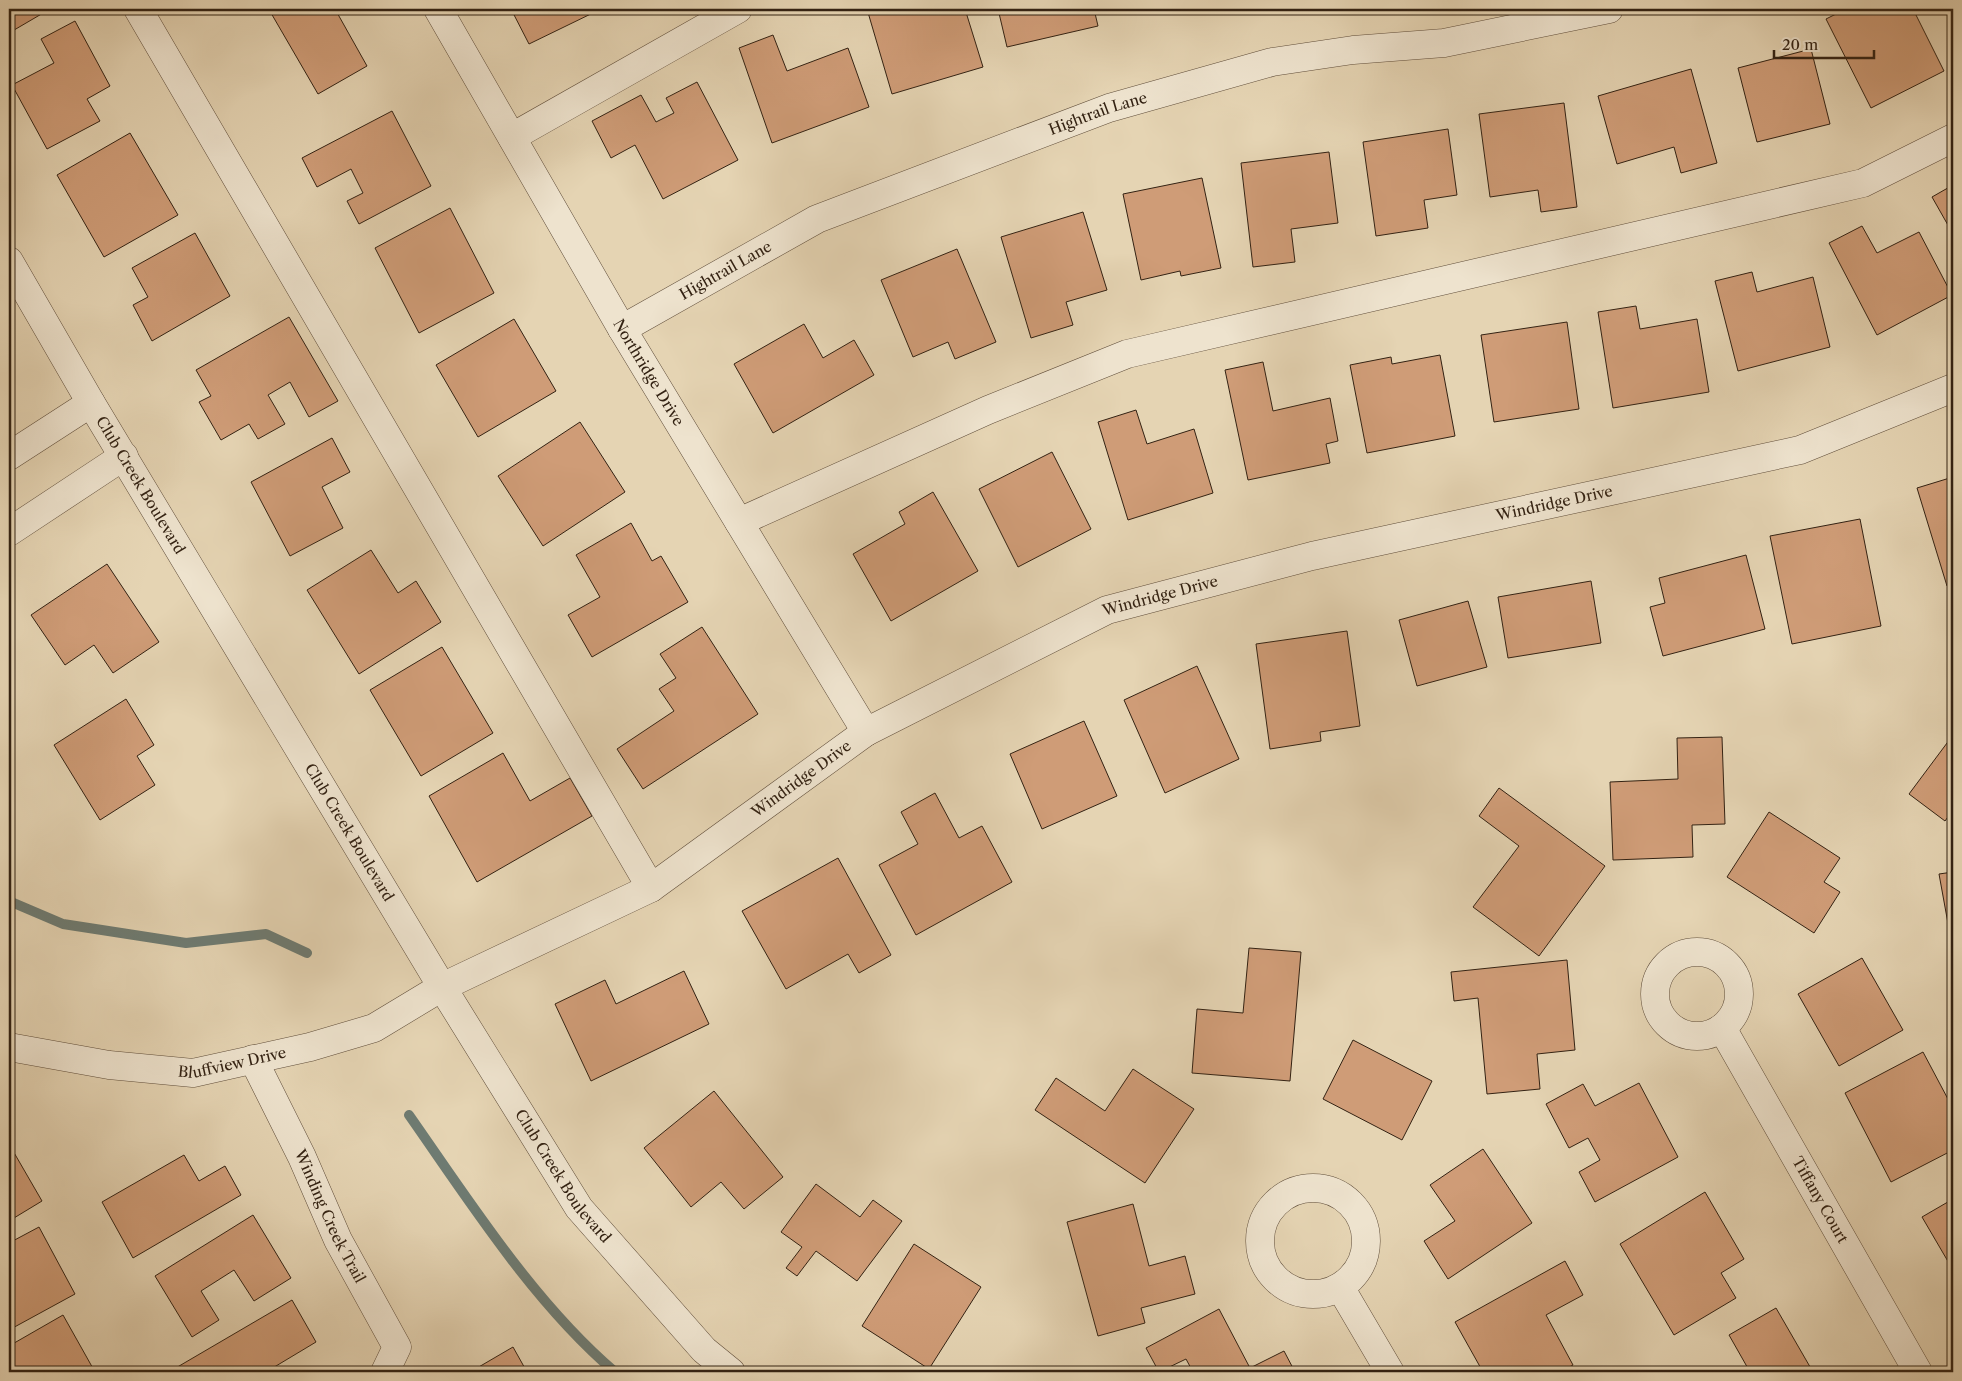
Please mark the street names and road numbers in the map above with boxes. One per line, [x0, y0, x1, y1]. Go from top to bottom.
street label: Hightrail Lane [1046, 88, 1149, 139]
street label: Hightrail Lane [676, 237, 775, 304]
street label: Northridge Drive [609, 315, 688, 429]
street label: Club Creek Boulevard [92, 413, 190, 558]
street label: Windridge Drive [1493, 481, 1614, 525]
street label: Windridge Drive [1099, 571, 1220, 620]
street label: Windridge Drive [747, 736, 855, 822]
street label: Club Creek Boulevard [301, 760, 398, 905]
street label: Bluffview Drive [177, 1043, 288, 1082]
street label: Club Creek Boulevard [511, 1106, 615, 1247]
street label: Winding Creek Trail [290, 1145, 370, 1287]
street label: Tiffany Court [1788, 1153, 1853, 1247]

